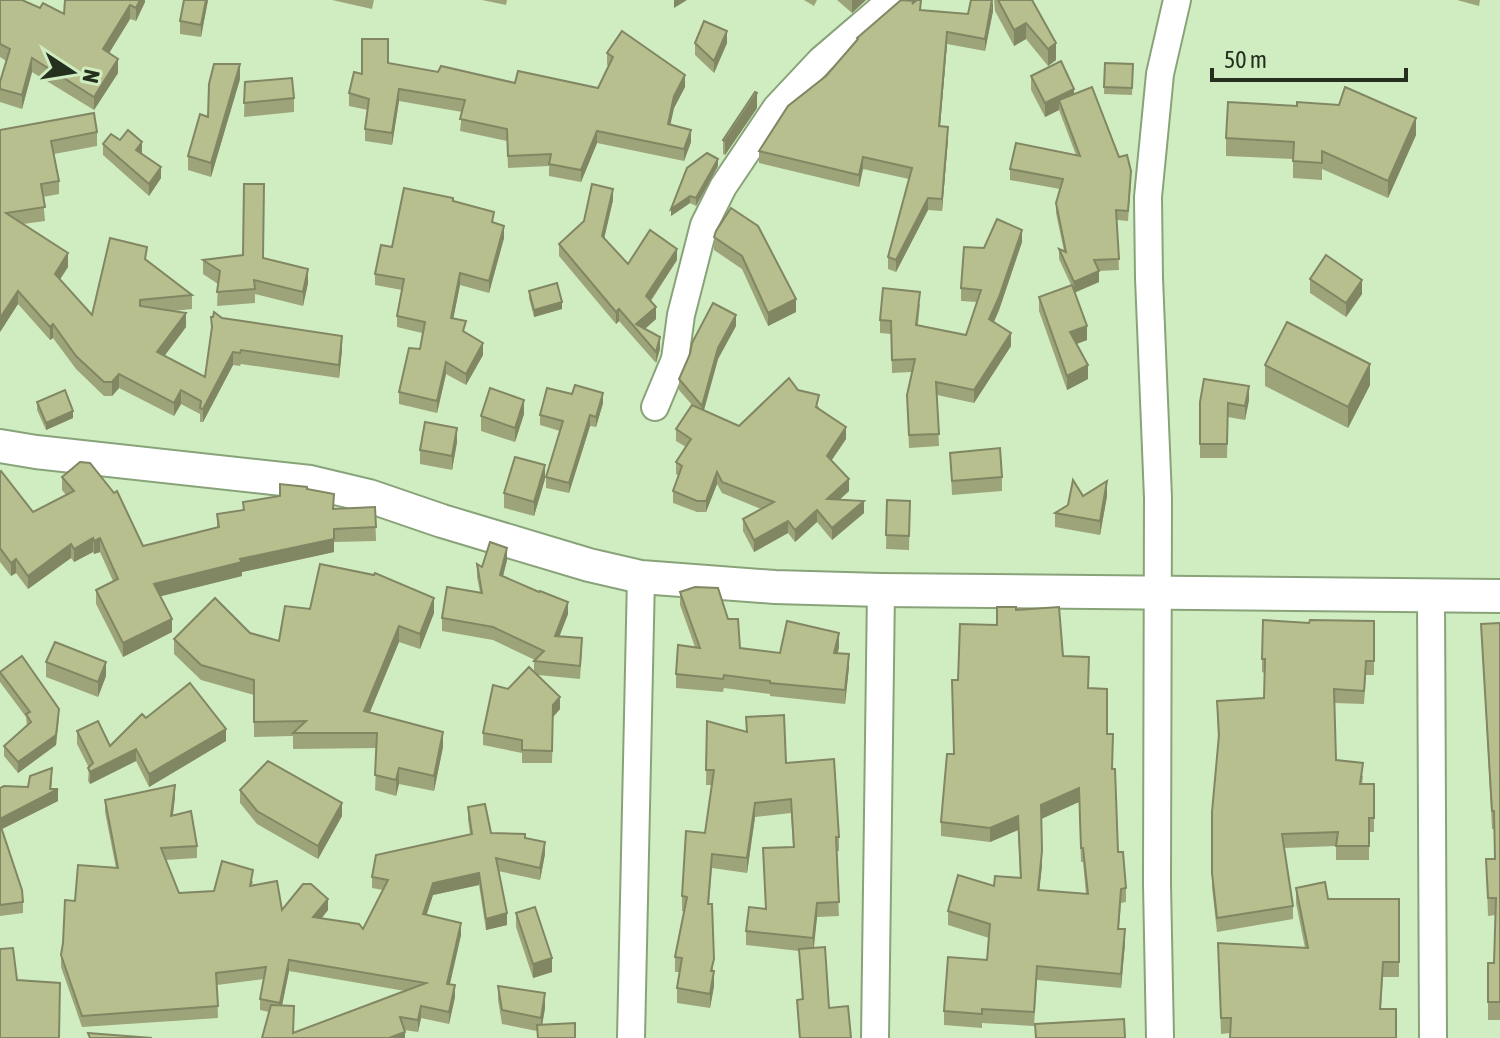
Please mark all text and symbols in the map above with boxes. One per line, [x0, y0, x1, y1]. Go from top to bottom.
north arrow [32, 32, 112, 112]
scale bar [1212, 32, 1406, 82]
text: 50 m [1224, 46, 1267, 73]
text: N [77, 67, 106, 85]

